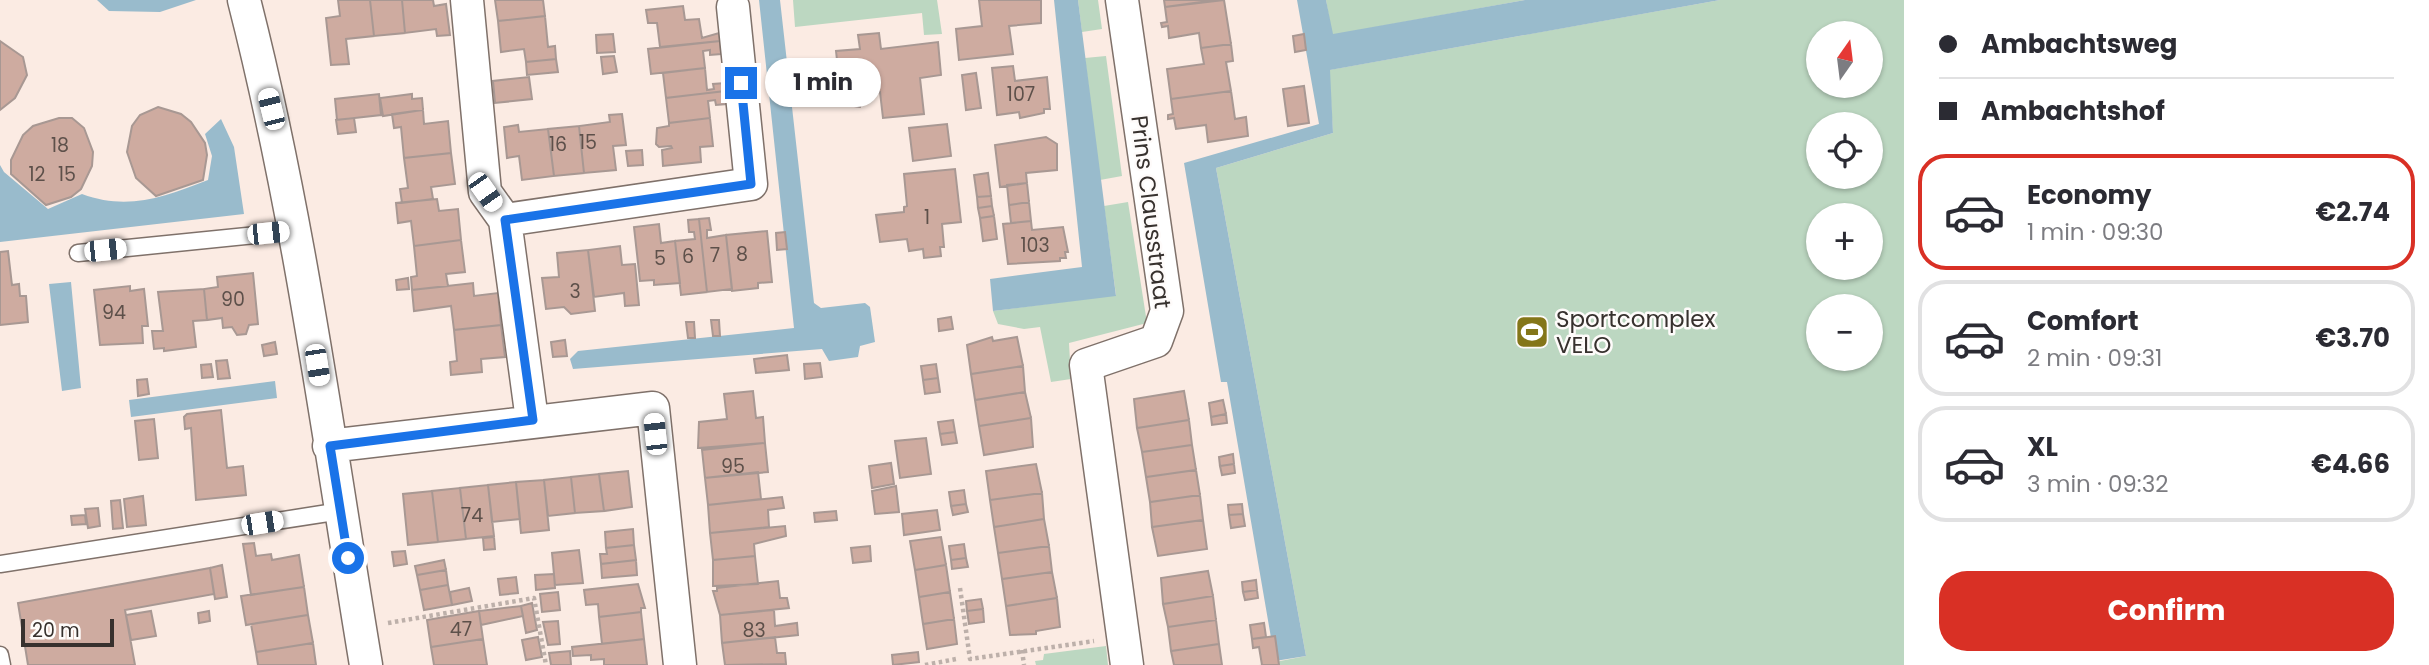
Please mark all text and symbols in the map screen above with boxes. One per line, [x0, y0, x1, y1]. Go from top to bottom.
north arrow [1806, 21, 1883, 98]
map controls [1806, 21, 1883, 371]
text: Ambachtsweg [1981, 26, 2178, 62]
callout: 1 min [766, 58, 881, 108]
text: 1 min [793, 66, 853, 98]
route end [725, 67, 757, 99]
house number: 107 [1007, 81, 1035, 108]
car [256, 86, 287, 132]
text: Ambachtshof [1981, 93, 2165, 129]
button: locate [1806, 112, 1883, 189]
street label: Prins Clausstraat [1123, 114, 1179, 310]
house number: 15 [579, 129, 597, 156]
house number: 16 [549, 131, 567, 158]
house number: 18 [51, 132, 69, 159]
house number: 12 [28, 161, 46, 188]
house number: 15 [58, 161, 76, 188]
car [465, 169, 506, 215]
text: Economy [2027, 177, 2151, 213]
icon: car [1943, 181, 2006, 244]
text: €2.74 [2316, 194, 2390, 230]
button: + [1806, 203, 1883, 280]
house number: 1 [924, 204, 930, 231]
text: 1 min · 09:30 [2027, 216, 2164, 248]
car [247, 220, 290, 246]
house number: 103 [1020, 232, 1050, 259]
car [84, 237, 127, 263]
house number: 8 [736, 241, 748, 268]
house number: 7 [710, 242, 720, 269]
house number: 6 [682, 243, 694, 270]
house number: 5 [654, 245, 666, 272]
house number: 3 [569, 278, 581, 305]
house number: 90 [221, 286, 245, 313]
button: − [1806, 294, 1883, 371]
house number: 94 [102, 299, 126, 326]
place label: Sportcomplex VELO [1556, 303, 1716, 361]
text: Comfort [2027, 303, 2139, 339]
icon: car [1943, 307, 2006, 370]
sports icon: Sportcomplex VELO [1513, 313, 1551, 351]
text: €3.70 [2315, 320, 2390, 356]
text: 2 min · 09:31 [2027, 342, 2162, 374]
car [304, 343, 331, 387]
car [643, 412, 668, 456]
text: XL [2027, 429, 2058, 465]
icon: car [1943, 433, 2006, 496]
text: €4.66 [2311, 446, 2390, 482]
house number: 95 [721, 453, 745, 480]
text: 3 min · 09:32 [2027, 468, 2169, 500]
house number: 74 [461, 502, 483, 529]
car [240, 509, 285, 537]
route start [332, 542, 364, 574]
button: Confirm [1939, 571, 2394, 651]
scale bar [21, 616, 114, 648]
house number: 47 [450, 616, 472, 643]
text: 20 m [32, 617, 80, 644]
house number: 83 [742, 617, 766, 644]

